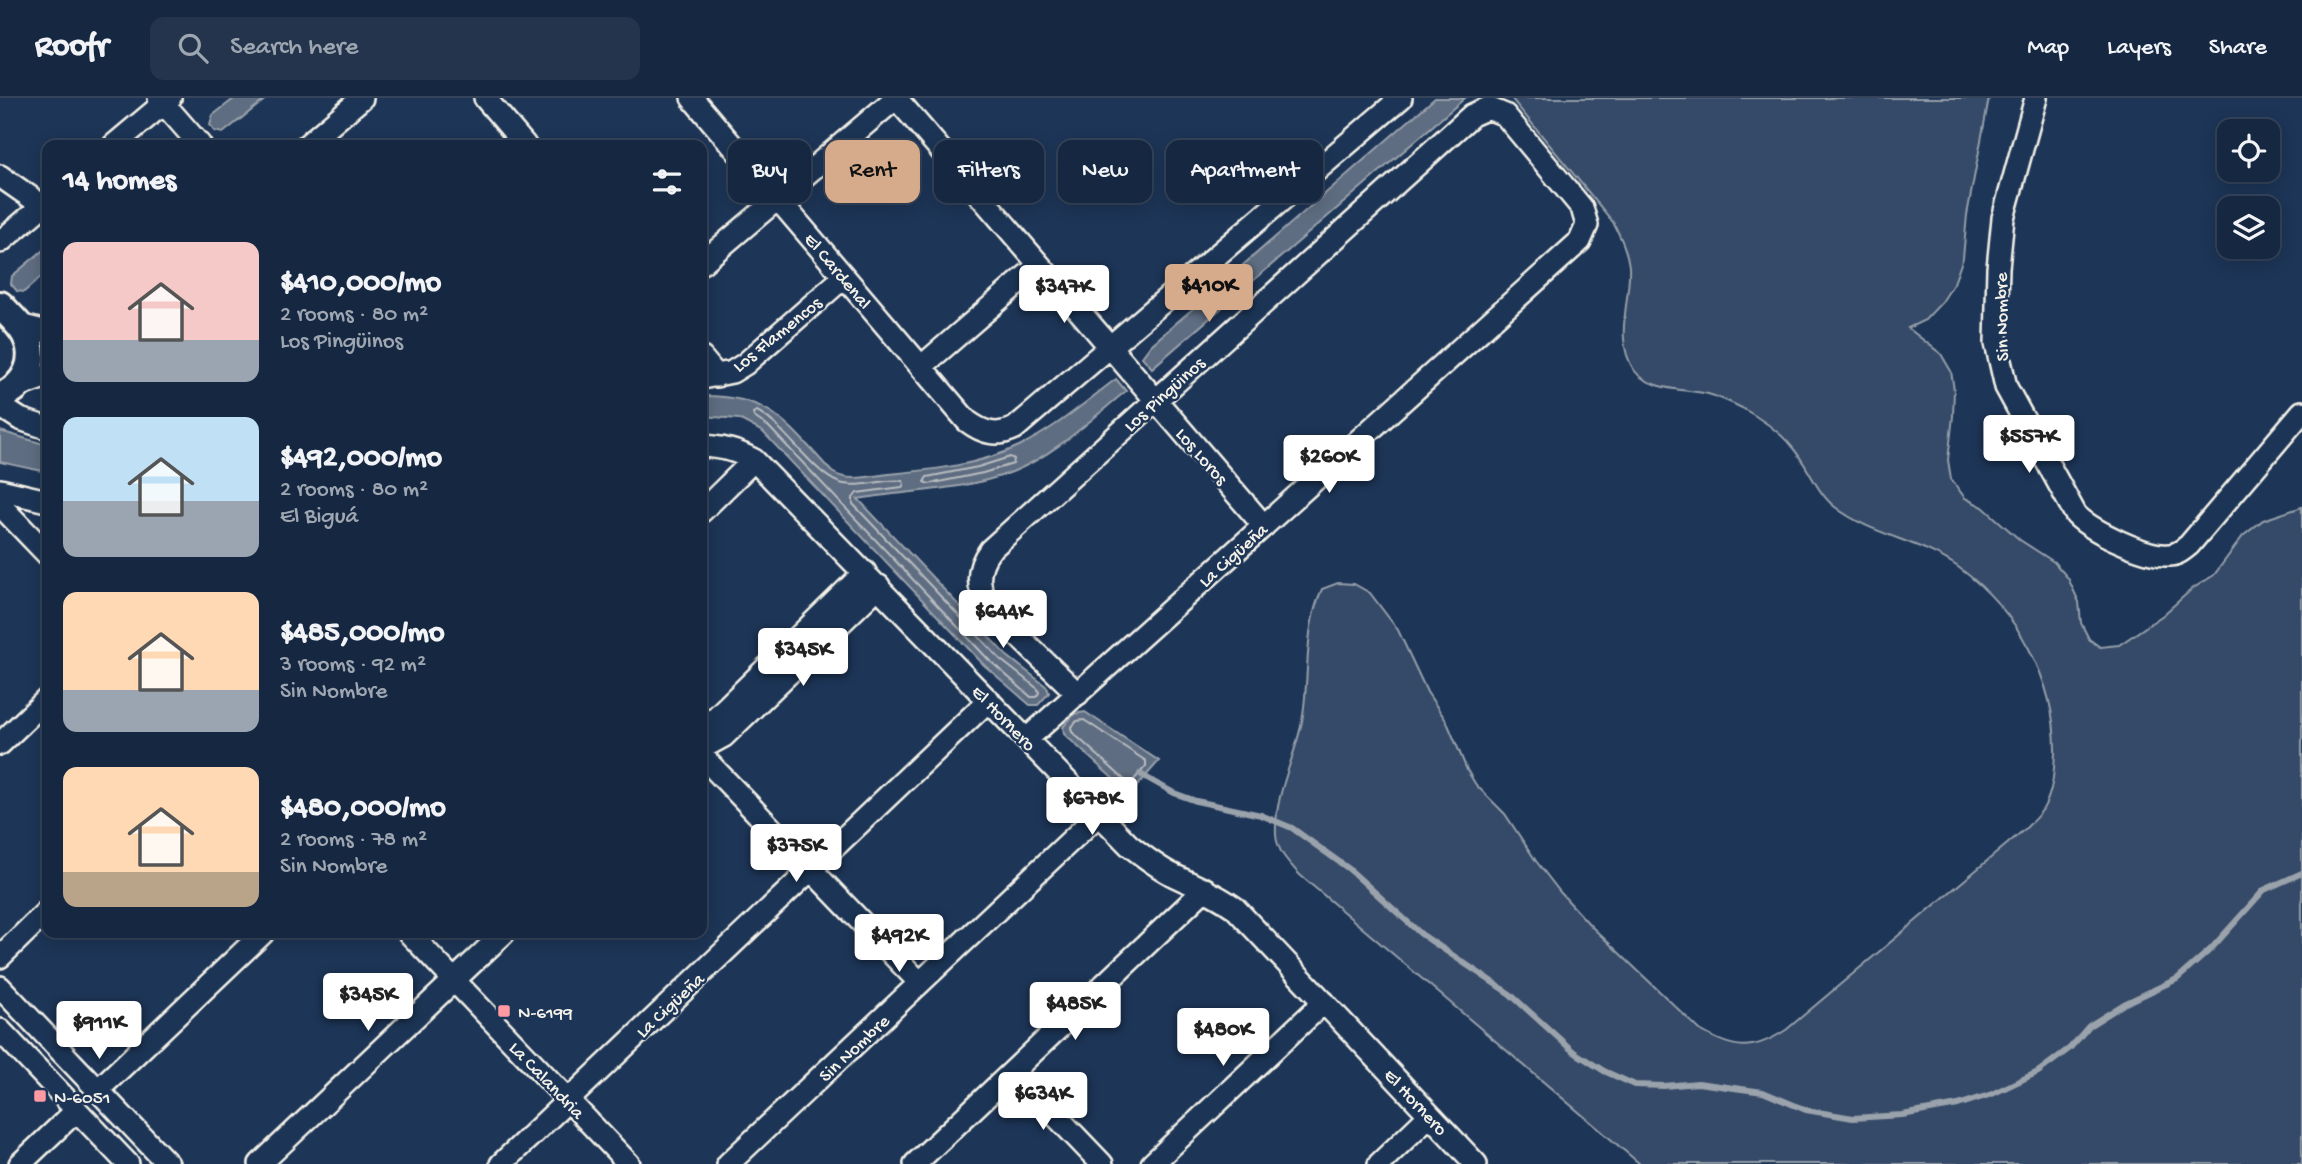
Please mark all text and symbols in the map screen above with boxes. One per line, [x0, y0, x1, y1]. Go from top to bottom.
search box [150, 17, 640, 80]
text: Roofr [35, 29, 108, 67]
icon: search [174, 29, 212, 67]
text: Search here [230, 33, 358, 64]
text: Map [2027, 34, 2069, 63]
text: Layers [2107, 34, 2171, 63]
text: Share [2209, 34, 2267, 63]
map controls [2217, 119, 2280, 259]
button: locate [2217, 119, 2280, 182]
chip: Buy [728, 140, 811, 203]
chip: Rent [825, 140, 920, 203]
chip: Filters [934, 140, 1044, 203]
chip: New [1058, 140, 1152, 203]
chip: Apartment [1166, 140, 1323, 203]
icon: filters [648, 163, 686, 201]
text: 14 homes [63, 165, 176, 200]
button: layers [2217, 196, 2280, 259]
street label: El Cardenal [798, 229, 875, 315]
pin: $410K [1160, 264, 1258, 324]
pin: $347K [1015, 266, 1113, 325]
text: $410,000/mo [280, 267, 441, 302]
icon: home [119, 270, 203, 354]
street label: Sin Nombre [1991, 272, 2016, 362]
text: $410K [1181, 273, 1237, 300]
text: $347K [1035, 274, 1093, 301]
street label: Los Flamencos [729, 292, 828, 379]
text: 2 rooms · 80 m² [280, 302, 428, 329]
text: Los Pingüinos [280, 329, 403, 356]
street label: Los Pingüinos [1120, 352, 1212, 438]
pin: $557K [1980, 416, 2078, 475]
street label: Los Loros [1169, 424, 1232, 492]
text: $557K [1999, 424, 2059, 451]
pin: $260K [1280, 436, 1378, 495]
text: $492,000/mo [280, 442, 442, 477]
text: $260K [1300, 444, 1359, 471]
icon: home [119, 445, 203, 529]
text: 2 rooms · 80 m² [280, 477, 428, 504]
text: El Biguá [280, 504, 358, 531]
street label: La Cigüeña [1195, 518, 1275, 594]
pin: $644K [954, 590, 1052, 650]
text: $644K [975, 599, 1031, 626]
text: $485,000/mo [280, 617, 445, 652]
icon: home [119, 620, 203, 704]
pin: $345K [754, 628, 852, 688]
text: $345K [774, 637, 832, 664]
text: 3 rooms · 92 m² [280, 652, 426, 679]
text: Sin Nombre [280, 679, 387, 706]
street label: El Hornero [965, 681, 1040, 758]
pin: $678K [1043, 778, 1141, 837]
text: $678K [1062, 786, 1122, 813]
text: $480,000/mo [280, 792, 446, 827]
icon: home [119, 795, 203, 879]
pin: $375K [747, 824, 845, 884]
text: 2 rooms · 78 m² [280, 827, 427, 854]
text: $375K [767, 833, 826, 860]
text: Sin Nombre [280, 854, 387, 881]
pin: $492K [850, 914, 948, 974]
text: $492K [871, 923, 927, 950]
street label: La Cigüeña [632, 968, 712, 1044]
pin: $345K [319, 974, 417, 1033]
text: $345K [339, 982, 397, 1009]
pin: $485K [1026, 982, 1124, 1042]
text: $485K [1046, 991, 1104, 1018]
pin: $911K [50, 1002, 148, 1061]
marker: N-6199 [496, 1003, 512, 1019]
place label: N-6199 [518, 1003, 573, 1026]
pin: $480K [1174, 1009, 1272, 1068]
text: $911K [72, 1010, 126, 1037]
street label: Sin Nombre [815, 1011, 896, 1088]
text: $480K [1193, 1017, 1253, 1044]
street label: La Calandria [503, 1038, 589, 1126]
street label: El Hornero [1378, 1065, 1451, 1142]
pin: $634K [994, 1072, 1092, 1132]
text: $634K [1014, 1081, 1072, 1108]
marker: N-6051 [32, 1088, 48, 1104]
place label: N-6051 [54, 1088, 110, 1111]

